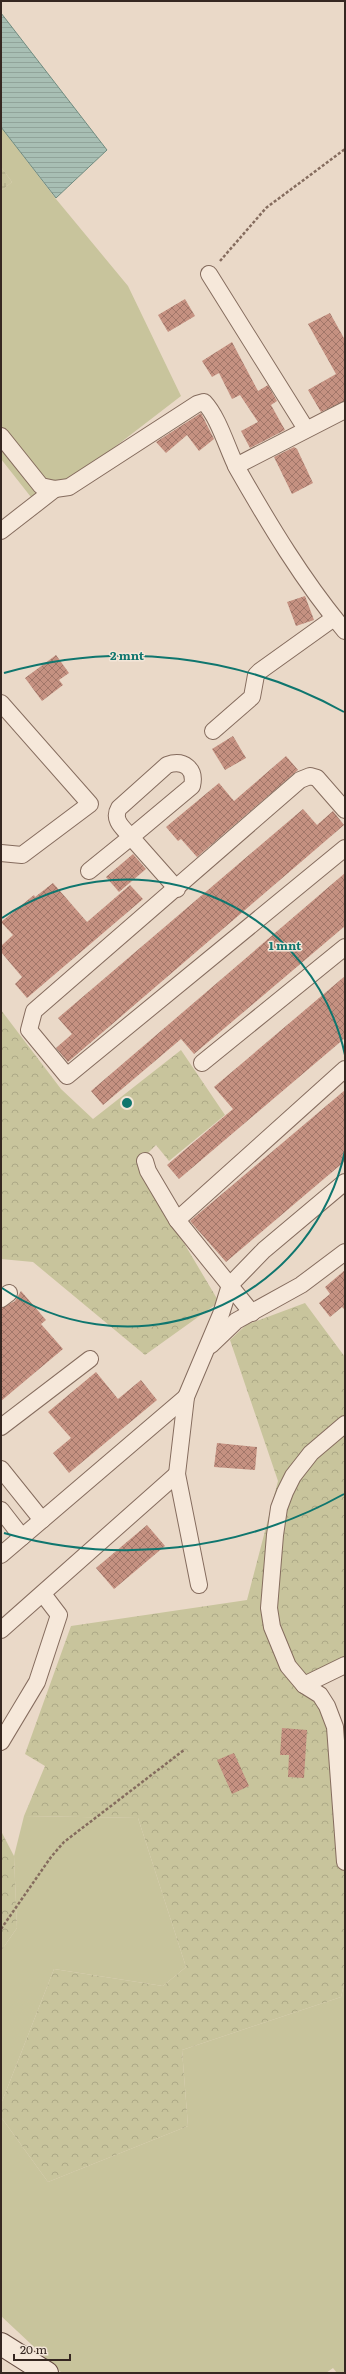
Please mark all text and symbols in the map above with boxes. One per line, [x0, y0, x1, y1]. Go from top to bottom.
text: 2 mnt [110, 646, 145, 664]
text: 1 mnt [269, 936, 302, 954]
centre of rings [120, 1096, 134, 1110]
scale bar [14, 2336, 70, 2362]
text: 20 m [20, 2340, 47, 2358]

